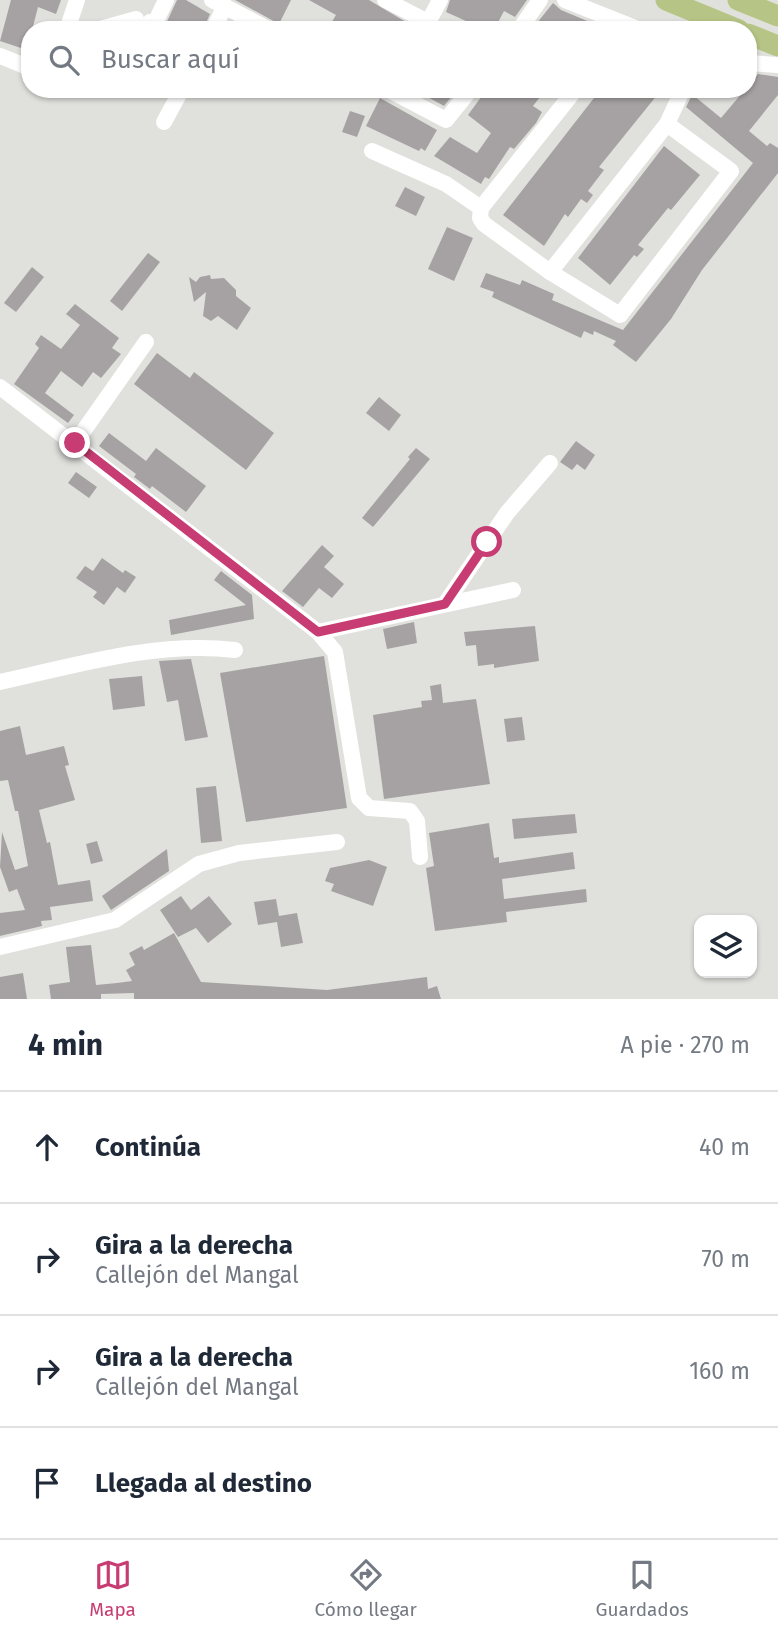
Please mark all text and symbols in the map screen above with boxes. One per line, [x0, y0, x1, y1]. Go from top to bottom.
search box [21, 21, 757, 98]
icon: search [45, 41, 83, 79]
text: Buscar aquí [101, 44, 239, 75]
route end [59, 427, 90, 458]
route start [471, 526, 502, 557]
map controls [694, 915, 757, 978]
button: layers [694, 915, 757, 978]
text: 4 min [28, 1027, 103, 1063]
text: A pie · 270 m [621, 1031, 750, 1059]
icon: ahead [28, 1128, 66, 1166]
text: Continúa [95, 1132, 201, 1163]
text: 40 m [699, 1133, 750, 1161]
text: Gira a la derecha [95, 1230, 293, 1261]
icon: right [28, 1240, 66, 1278]
text: 70 m [701, 1245, 750, 1273]
text: Callejón del Mangal [95, 1261, 299, 1289]
text: Gira a la derecha [95, 1342, 293, 1373]
icon: right [28, 1352, 66, 1390]
text: 160 m [689, 1357, 750, 1385]
text: Callejón del Mangal [95, 1373, 299, 1401]
icon: arrive [28, 1464, 66, 1502]
text: Llegada al destino [95, 1468, 312, 1499]
tab: Mapa [89, 1556, 136, 1621]
tab: Cómo llegar [315, 1556, 417, 1621]
tab: Guardados [595, 1556, 689, 1621]

